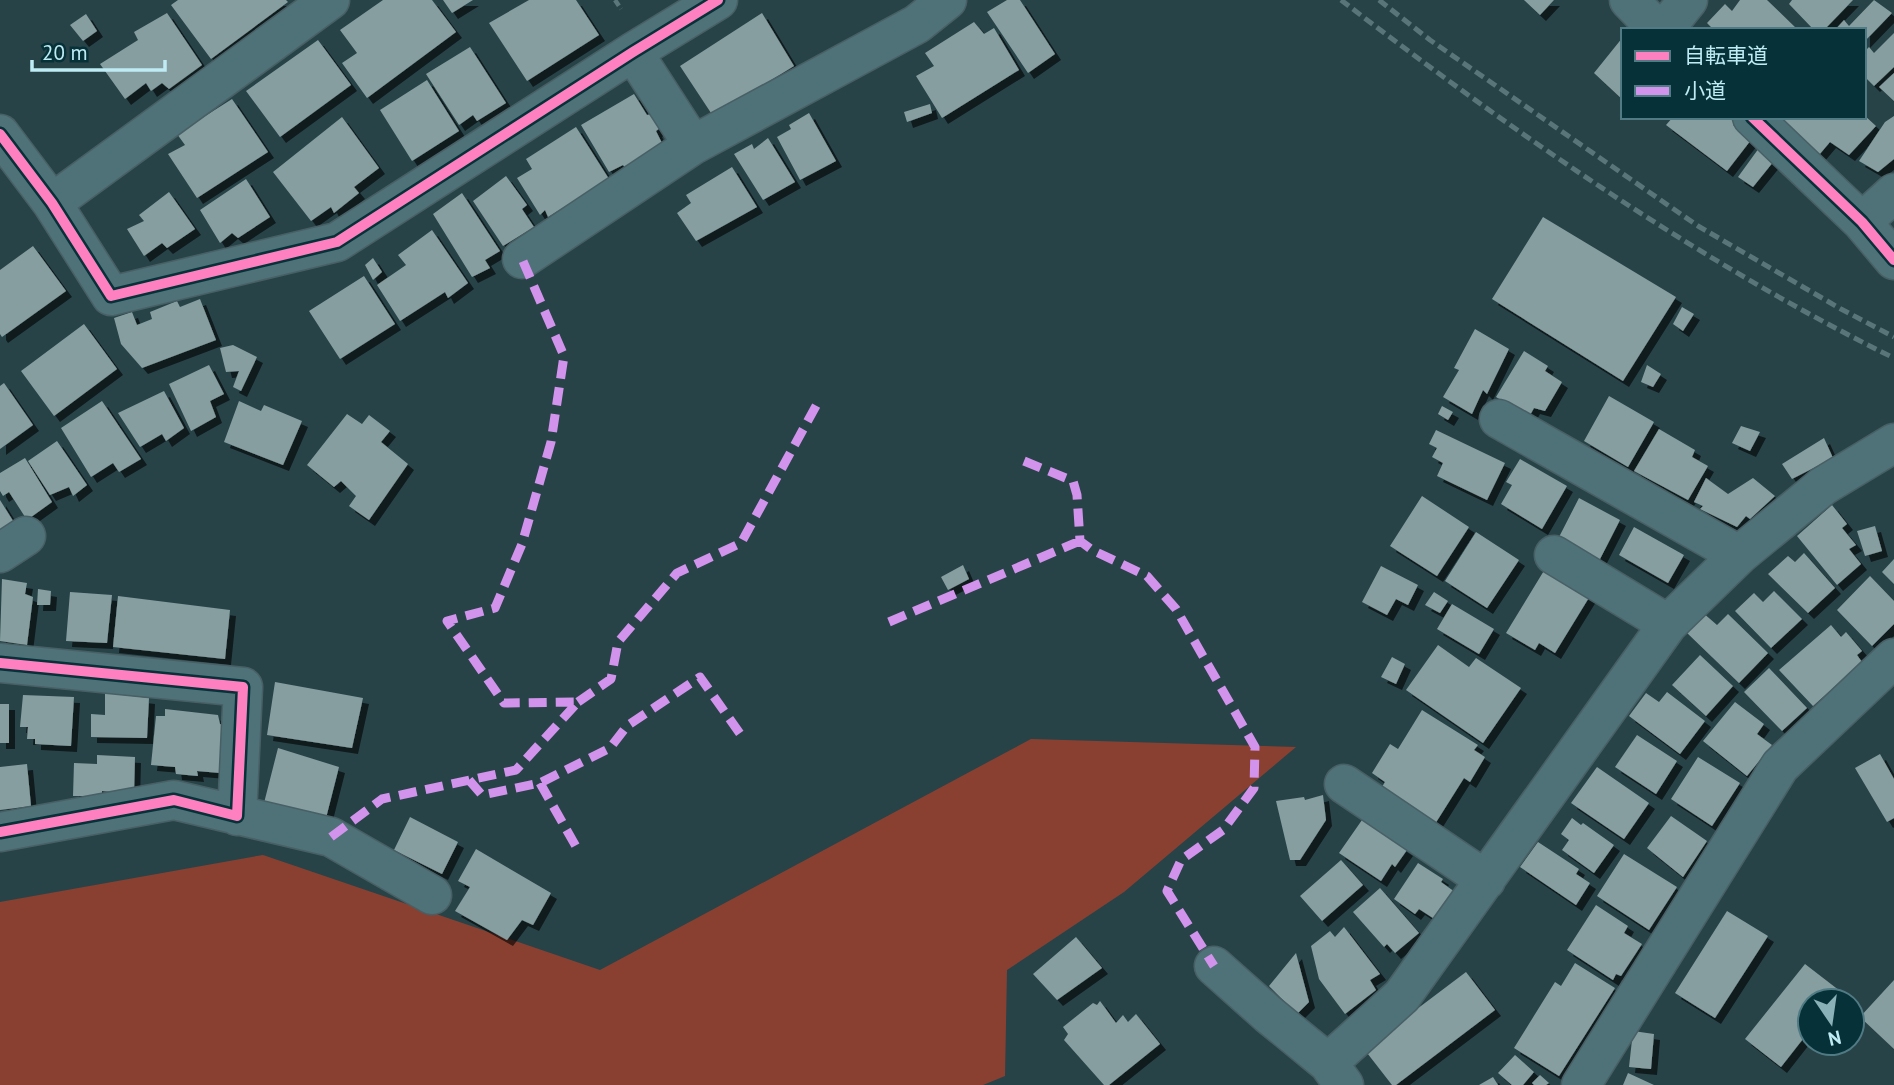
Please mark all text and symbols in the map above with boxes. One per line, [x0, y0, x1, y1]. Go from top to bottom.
scale bar [32, 28, 164, 72]
legend [1621, 28, 1866, 119]
text: 20 m [42, 39, 88, 66]
text: 自転車道 [1684, 42, 1768, 69]
text: 小道 [1684, 77, 1726, 104]
north arrow [1796, 987, 1866, 1057]
text: N [1826, 1025, 1844, 1052]

